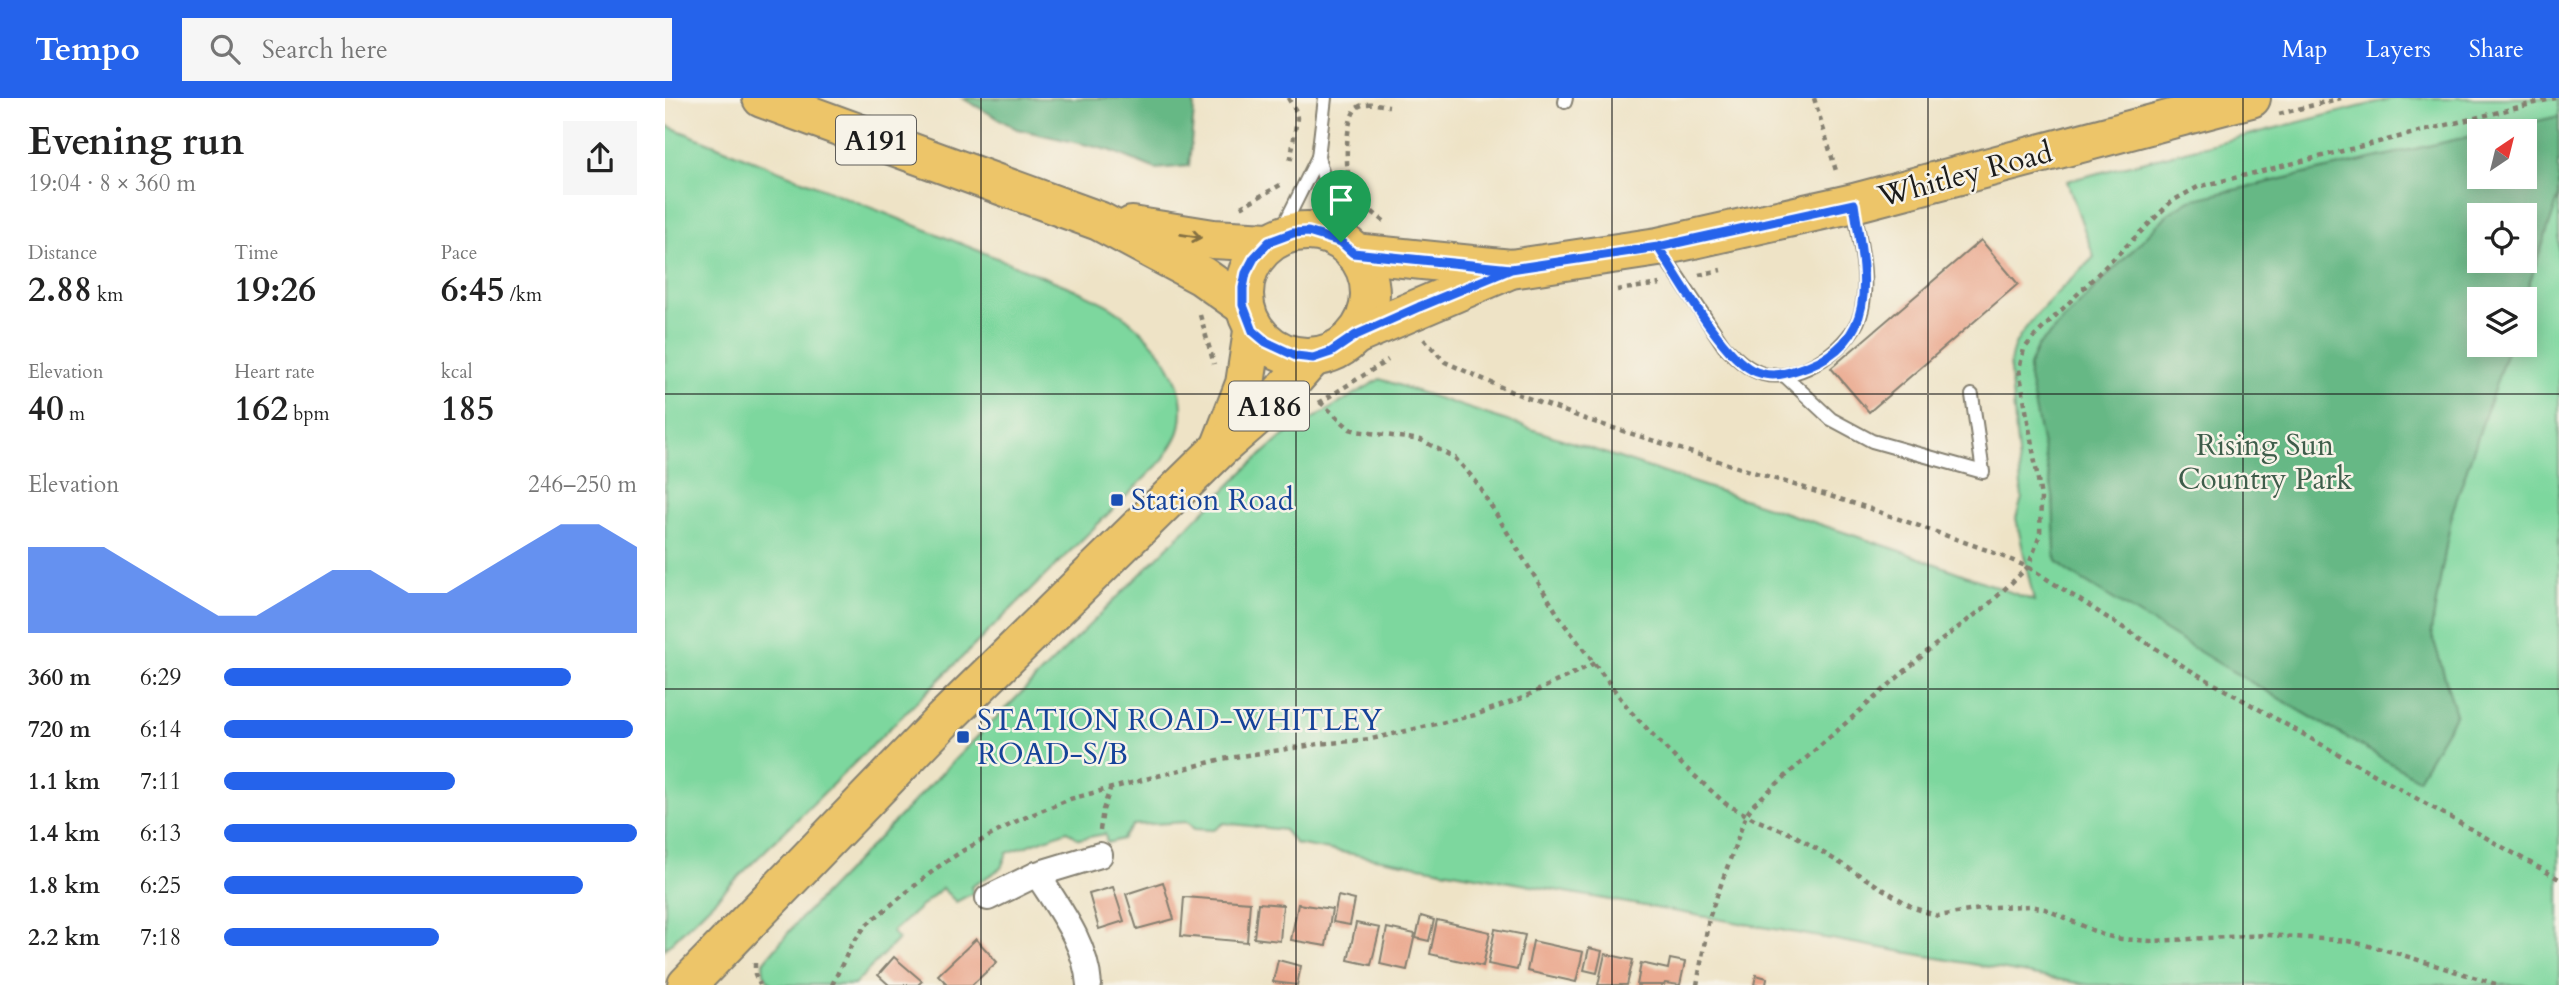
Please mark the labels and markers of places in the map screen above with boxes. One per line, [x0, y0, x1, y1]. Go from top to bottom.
pin [1311, 170, 1371, 242]
place label: Station Road [1131, 480, 1294, 521]
marker: Station Road [1109, 492, 1125, 508]
place label: STATION ROAD-WHITLEY ROAD-S/B [977, 700, 1383, 775]
marker: STATION ROAD-WHITLEY ROAD-S/B [955, 729, 971, 745]

